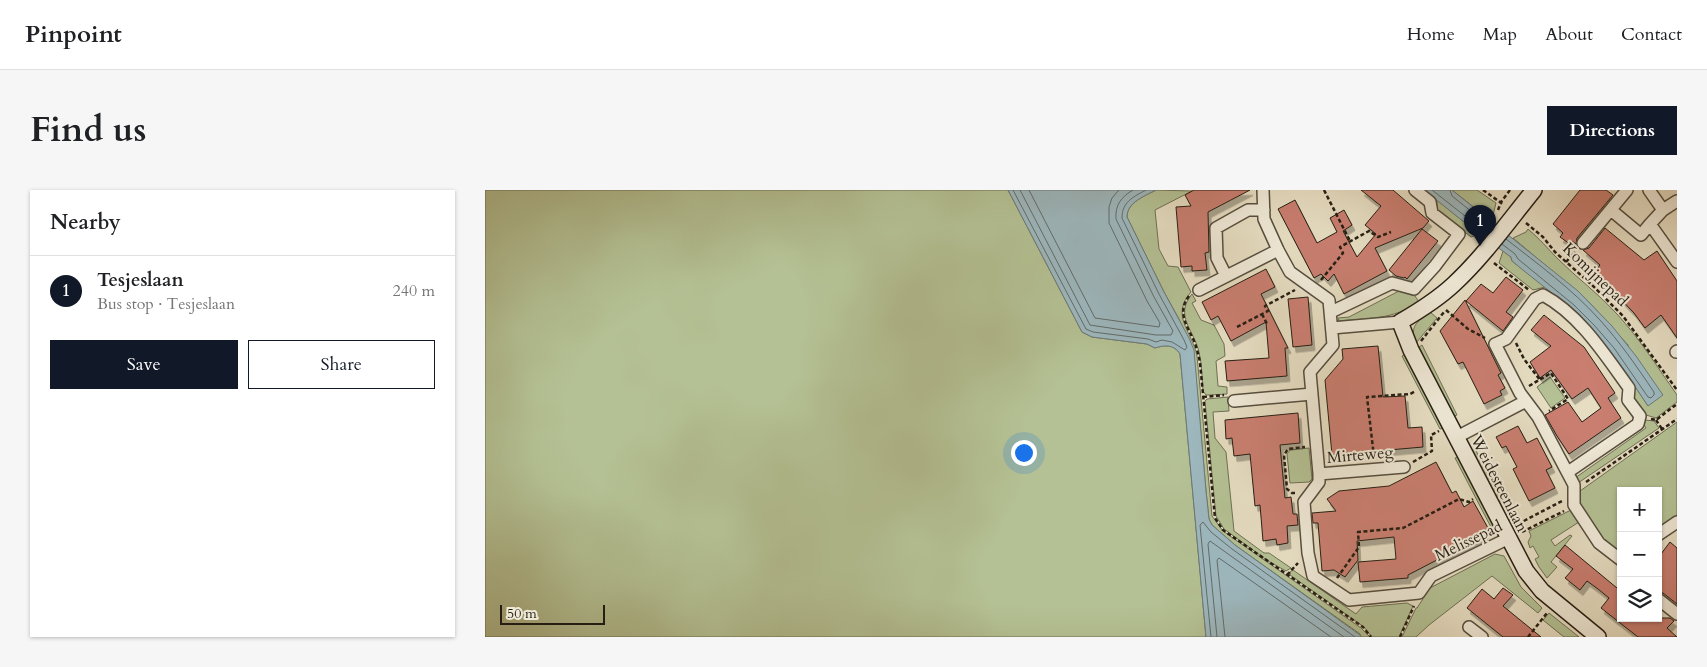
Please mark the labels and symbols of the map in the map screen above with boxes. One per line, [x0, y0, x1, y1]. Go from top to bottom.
pin: 1 [1464, 205, 1496, 246]
street label: Komijnepad [1558, 238, 1633, 312]
street label: Weidesteenlaan [1465, 430, 1533, 536]
your location [1011, 440, 1037, 466]
street label: Mirteweg [1326, 441, 1394, 469]
street label: Melissepad [1431, 515, 1506, 567]
scale bar [500, 602, 605, 625]

